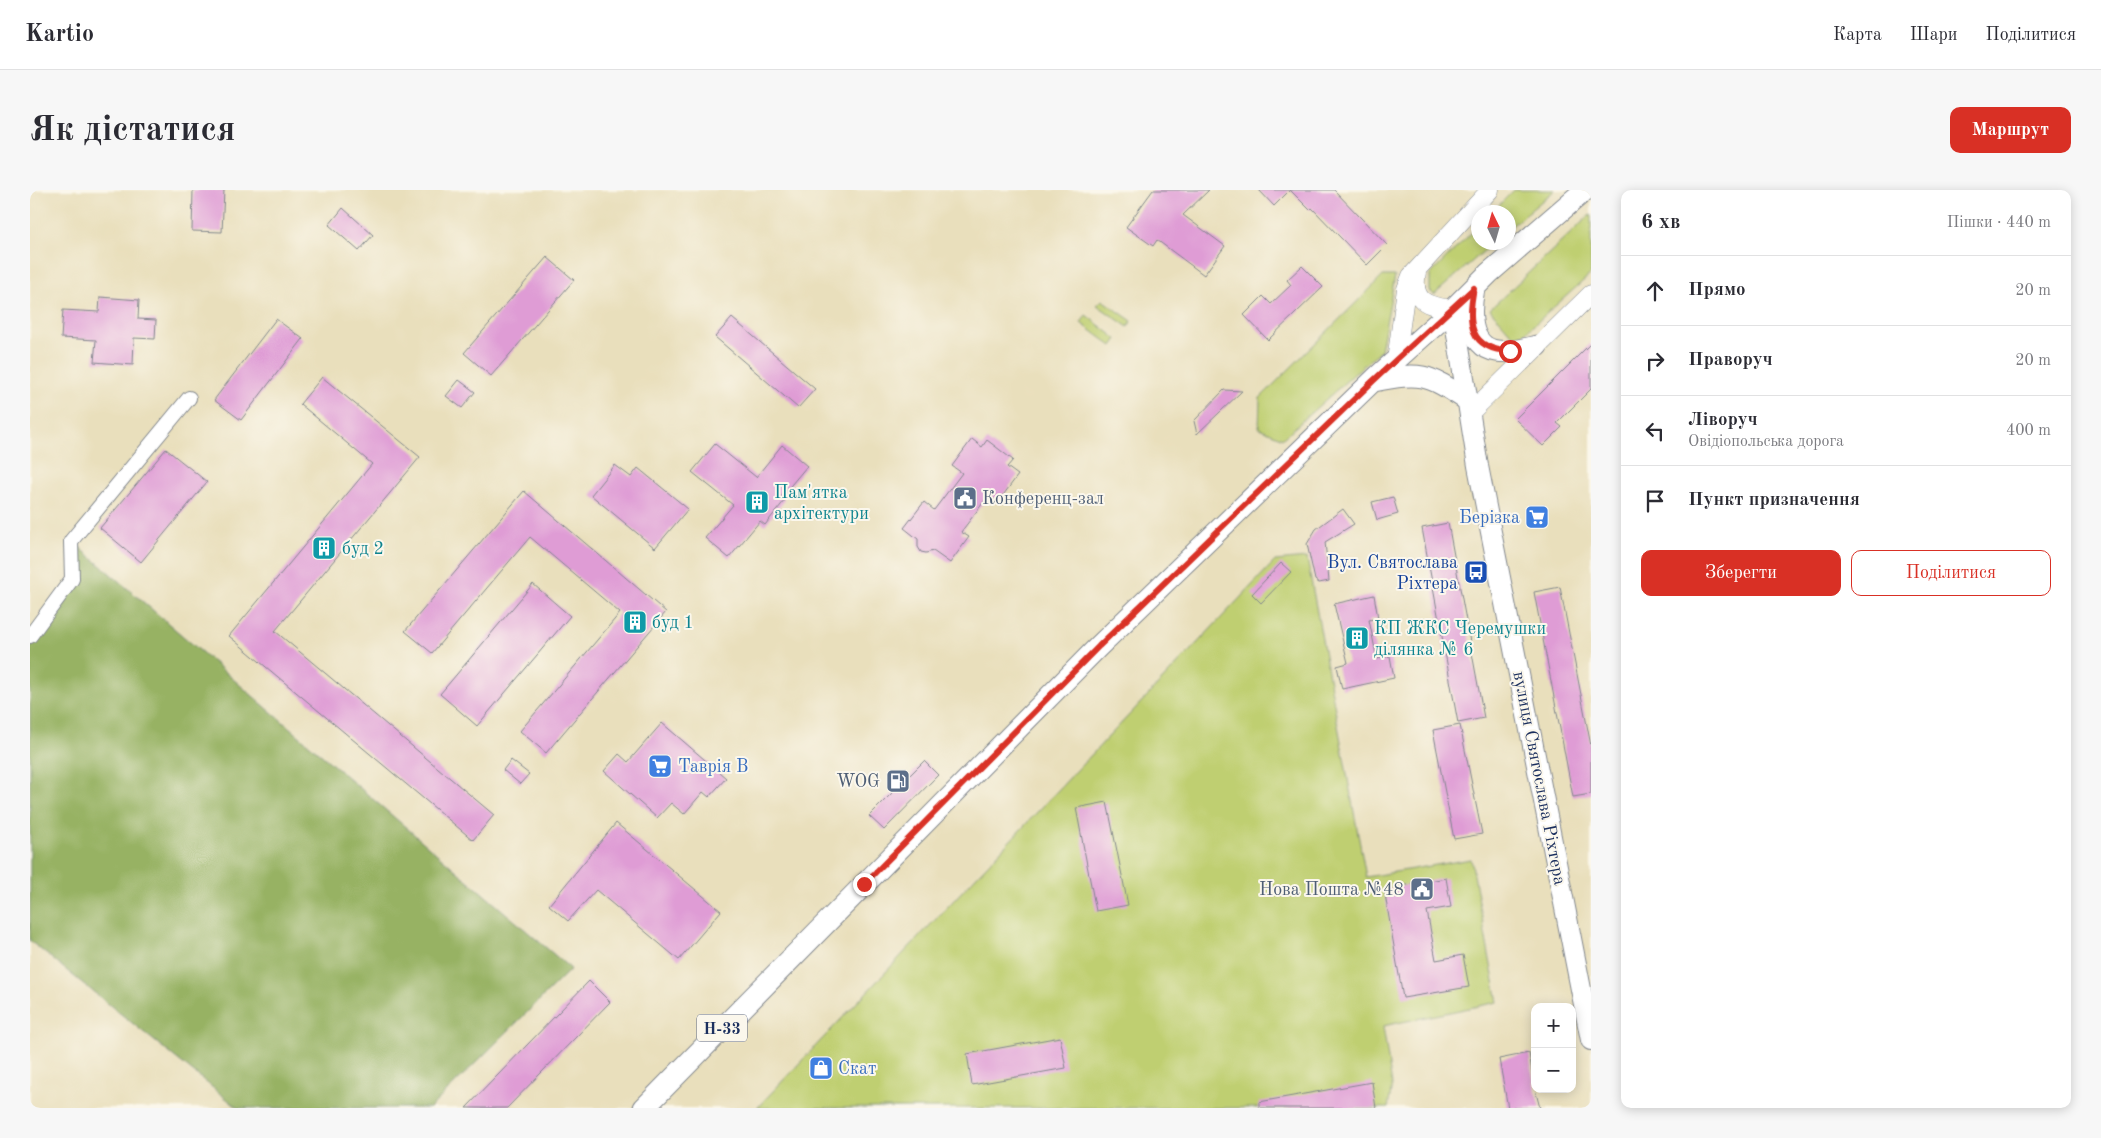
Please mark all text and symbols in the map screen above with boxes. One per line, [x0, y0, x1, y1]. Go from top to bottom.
text: Kartio [25, 23, 94, 47]
text: Карта [1833, 26, 1882, 44]
text: Шари [1910, 26, 1958, 44]
text: Поділитися [1986, 26, 2076, 44]
button: Маршрут [1950, 107, 2071, 153]
text: Як дістатися [30, 113, 235, 148]
north arrow [1471, 205, 1516, 250]
text: 6 хв [1641, 212, 1680, 233]
text: Пішки · 440 m [1947, 215, 2051, 231]
icon: ahead [1641, 277, 1669, 305]
text: Прямо [1688, 281, 1746, 300]
text: 20 m [2015, 283, 2051, 299]
route start [1499, 340, 1522, 363]
icon: right [1641, 347, 1669, 375]
text: Праворуч [1688, 351, 1773, 370]
text: 20 m [2015, 353, 2051, 369]
text: Ліворуч [1688, 411, 1758, 430]
icon: left [1641, 417, 1669, 445]
text: 400 m [2006, 423, 2051, 439]
text: Овідіопольська дорога [1688, 434, 1844, 450]
place label: Пам'ятка архітектури [774, 484, 869, 523]
public building icon: Конференц-зал [952, 485, 978, 511]
icon: arrive [1641, 487, 1669, 515]
building icon: Пам'ятка архітектури [744, 489, 770, 515]
place label: Конференц-зал [982, 490, 1104, 509]
text: Пункт призначення [1688, 491, 1860, 510]
supermarket icon: Берізка [1524, 504, 1550, 530]
place label: Берізка [1459, 509, 1520, 527]
building icon: буд 2 [311, 535, 337, 561]
place label: буд 2 [342, 540, 384, 558]
button: Зберегти [1641, 550, 1841, 596]
button: Поділитися [1851, 550, 2051, 596]
place label: Вул. Святослава Ріхтера [1327, 554, 1458, 593]
bus stop icon: Вул. Святослава Ріхтера [1463, 559, 1489, 585]
building icon: буд 1 [622, 609, 648, 635]
place label: буд 1 [652, 614, 694, 632]
place label: КП ЖКС Черемушки ділянка № 6 [1374, 620, 1546, 659]
building icon: КП ЖКС Черемушки ділянка № 6 [1344, 625, 1370, 651]
street label: вулиця Святослава Ріхтера [1509, 670, 1569, 887]
supermarket icon: Таврія В [647, 753, 673, 779]
place label: Таврія В [678, 758, 748, 776]
fuel station icon: WOG [885, 768, 911, 794]
place label: WOG [836, 773, 880, 791]
route end [853, 873, 876, 896]
public building icon: Нова Пошта №48 [1409, 876, 1435, 902]
place label: Нова Пошта №48 [1259, 881, 1404, 899]
map controls [1531, 1003, 1576, 1093]
button: + [1531, 1003, 1576, 1048]
road number: Н-33 [697, 1014, 747, 1041]
button: − [1531, 1048, 1576, 1093]
shop icon: Скат [808, 1055, 834, 1081]
place label: Скат [838, 1060, 876, 1078]

